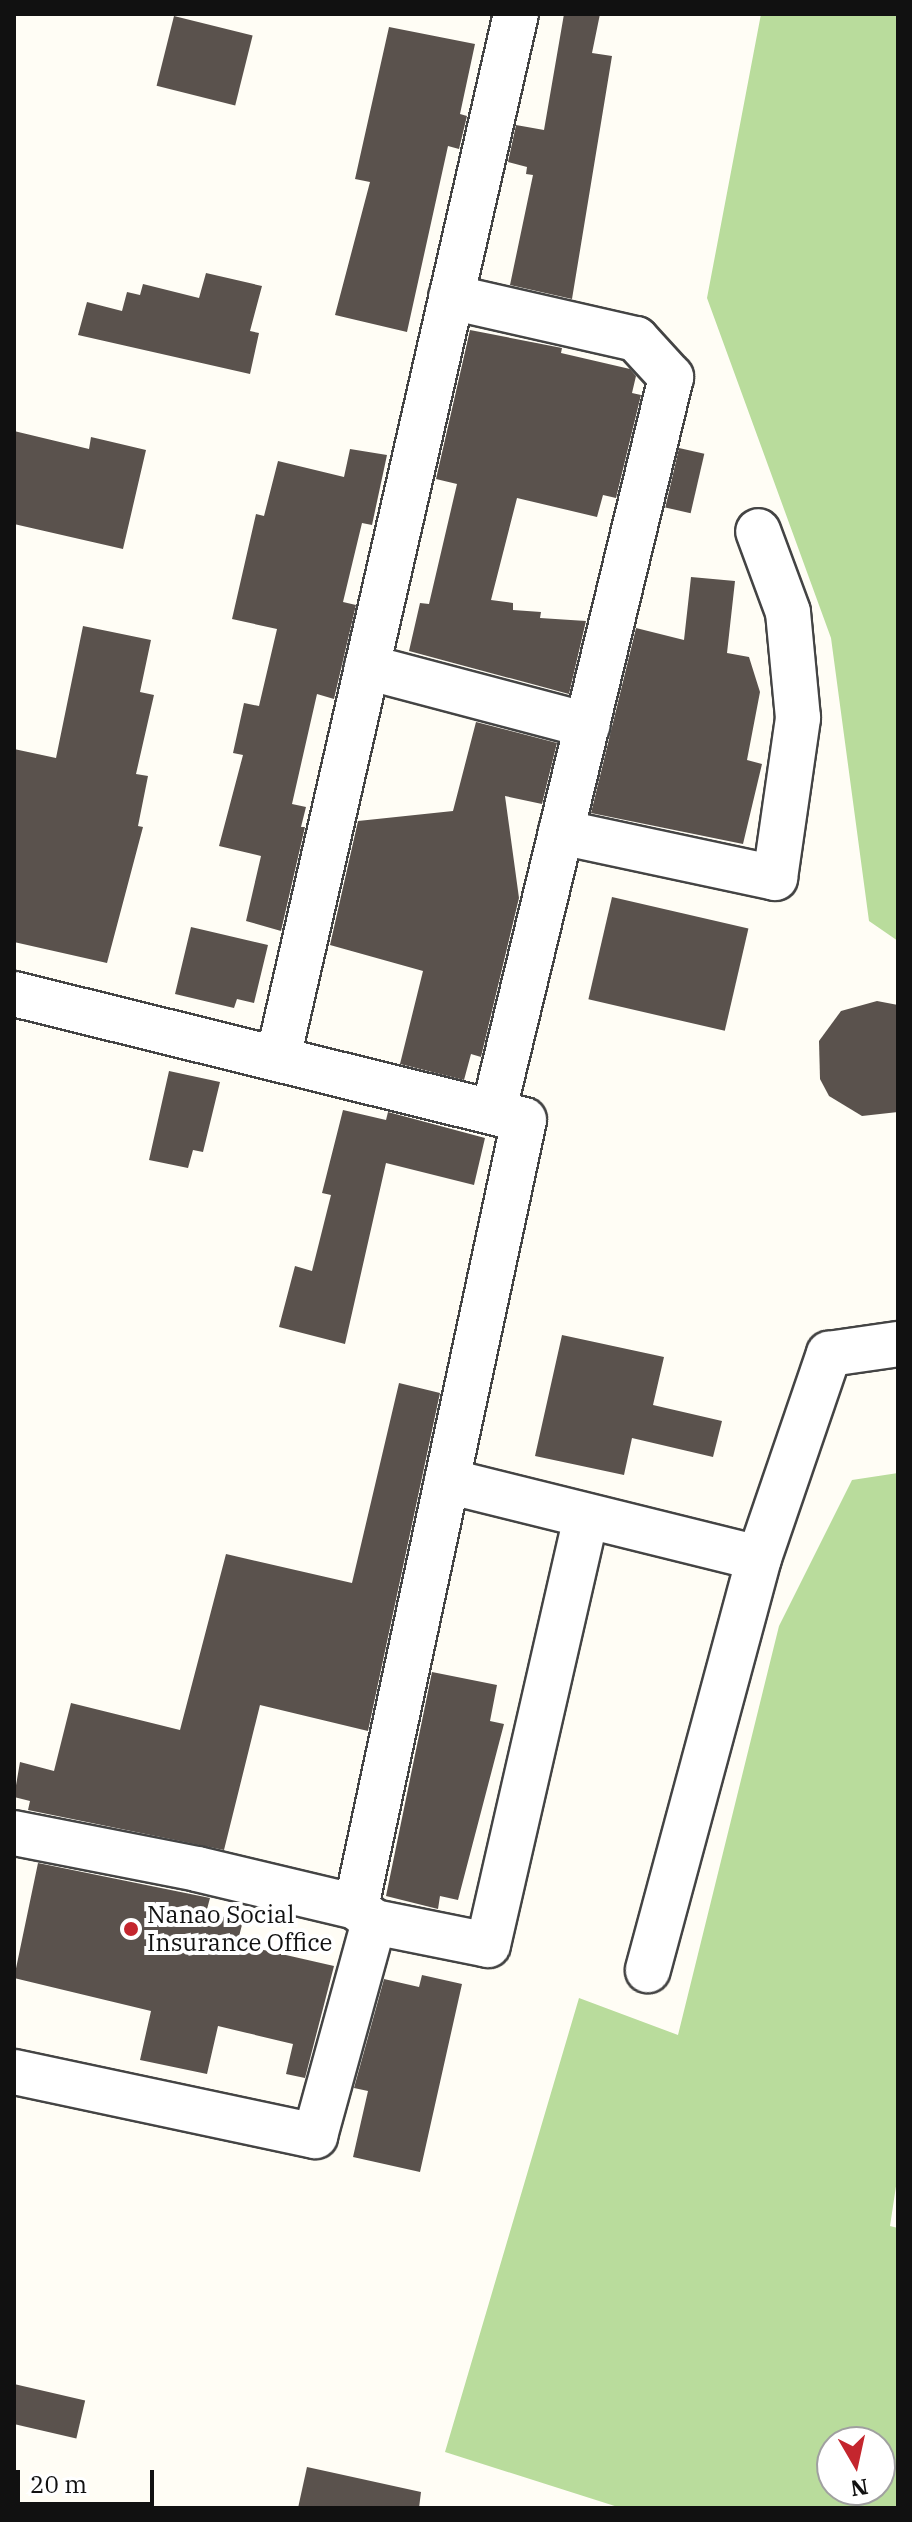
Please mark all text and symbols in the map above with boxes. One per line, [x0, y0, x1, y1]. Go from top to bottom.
place label: Nanao Social Insurance Office [147, 1901, 332, 1957]
marker: Nanao Social Insurance Office [122, 1920, 140, 1938]
north arrow [816, 2426, 896, 2506]
scale bar [20, 2454, 158, 2504]
text: 20 m [30, 2468, 87, 2500]
text: N [849, 2473, 870, 2504]

